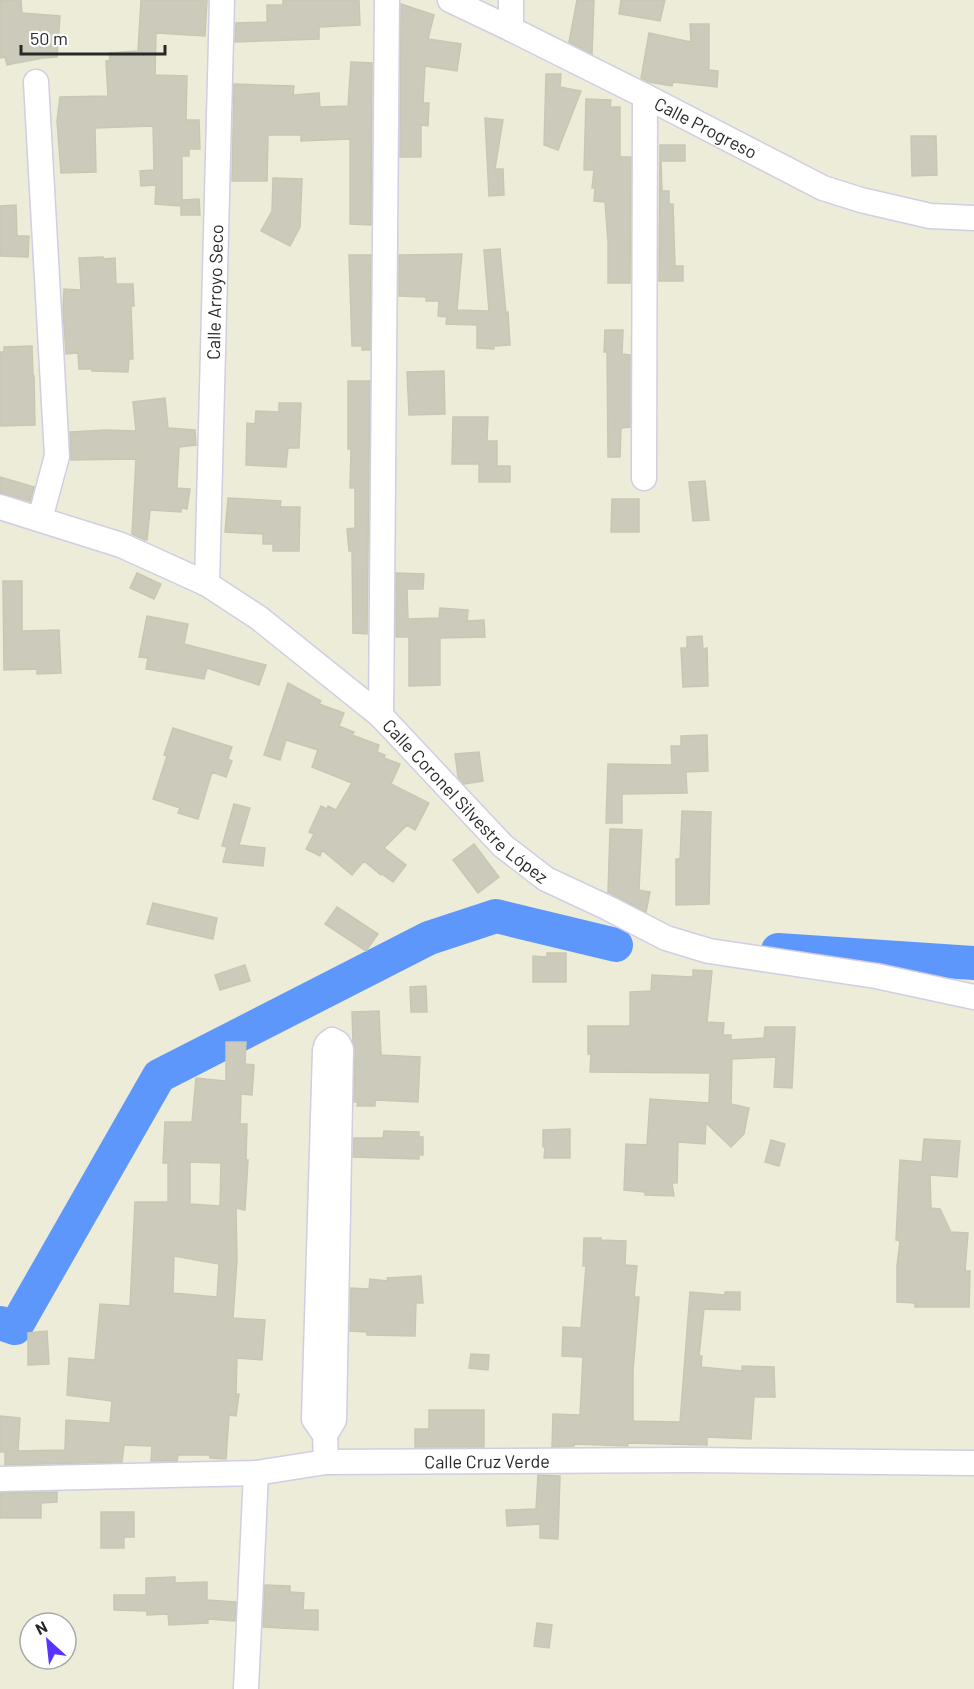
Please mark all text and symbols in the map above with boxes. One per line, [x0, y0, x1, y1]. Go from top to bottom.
scale bar [21, 18, 165, 56]
text: 50 m [30, 27, 68, 49]
street label: Calle Progreso [651, 92, 761, 163]
street label: Calle Arroyo Seco [202, 224, 227, 360]
street label: Calle Coronel Silvestre López [378, 714, 553, 888]
street label: Calle Cruz Verde [424, 1450, 550, 1472]
north arrow [18, 1611, 78, 1671]
text: N [32, 1616, 50, 1638]

